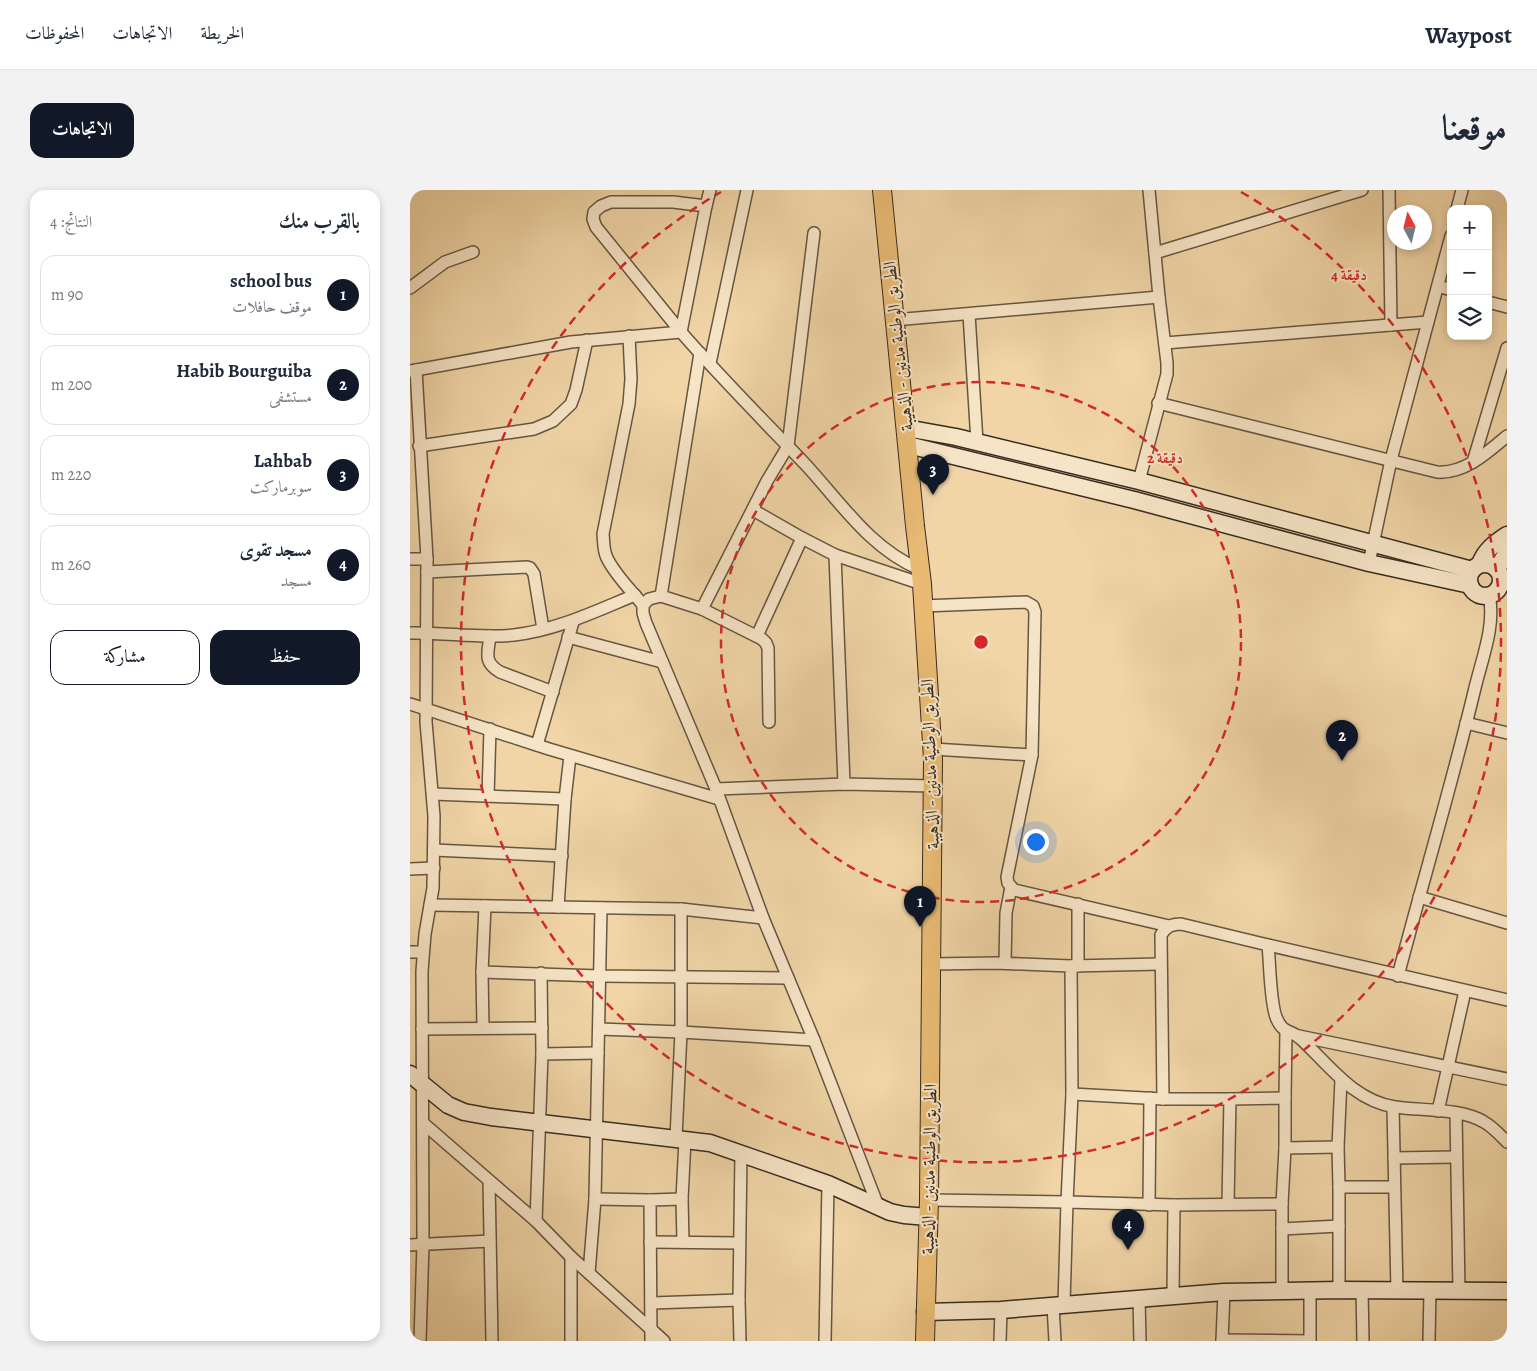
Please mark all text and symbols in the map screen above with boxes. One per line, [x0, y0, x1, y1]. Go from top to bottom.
text: Waypost [1425, 19, 1512, 51]
text: المحفوظات [25, 21, 84, 45]
text: الاتجاهات [112, 21, 172, 45]
text: الخريطة [200, 21, 244, 45]
button: الاتجاهات [30, 103, 134, 158]
text: موقعنا [1442, 103, 1507, 151]
north arrow [1387, 205, 1432, 250]
map controls [1447, 205, 1492, 340]
button: + [1447, 205, 1492, 250]
text: بالقرب منك [279, 207, 360, 235]
text: النتائج: 4 [50, 211, 92, 233]
button: − [1447, 250, 1492, 295]
street label: الطريق الوطنية مدنين - الذهيبة [877, 260, 919, 432]
text: 4 دقيقة [1331, 265, 1367, 285]
text: school bus [230, 268, 312, 294]
text: 90 m [51, 284, 83, 306]
text: 1 [340, 284, 346, 306]
button: layers [1447, 295, 1492, 340]
text: موقف حافلات [232, 296, 312, 318]
text: Habib Bourguiba [176, 358, 312, 384]
text: 200 m [51, 374, 92, 396]
text: 2 [339, 374, 347, 396]
text: مستشفى [269, 386, 312, 408]
text: Lahbab [254, 448, 312, 474]
text: 2 دقيقة [1147, 448, 1183, 468]
pin: 3 [917, 454, 949, 495]
text: 220 m [51, 464, 91, 486]
text: 3 [340, 464, 346, 486]
text: سوبرماركت [250, 476, 312, 498]
text: مسجد تقوى [240, 537, 312, 563]
text: 260 m [51, 554, 91, 576]
text: 4 [339, 554, 347, 576]
text: مسجد [281, 570, 312, 592]
button: مشاركة [50, 630, 200, 685]
button: حفظ [210, 630, 360, 685]
centre of rings [972, 633, 990, 651]
street label: الطريق الوطنية مدنين - الذهيبة [915, 678, 945, 850]
pin: 2 [1326, 720, 1358, 761]
your location [1023, 829, 1049, 855]
pin: 1 [904, 886, 936, 927]
street label: الطريق الوطنية مدنين - الذهيبة [916, 1083, 942, 1255]
pin: 4 [1112, 1209, 1144, 1250]

